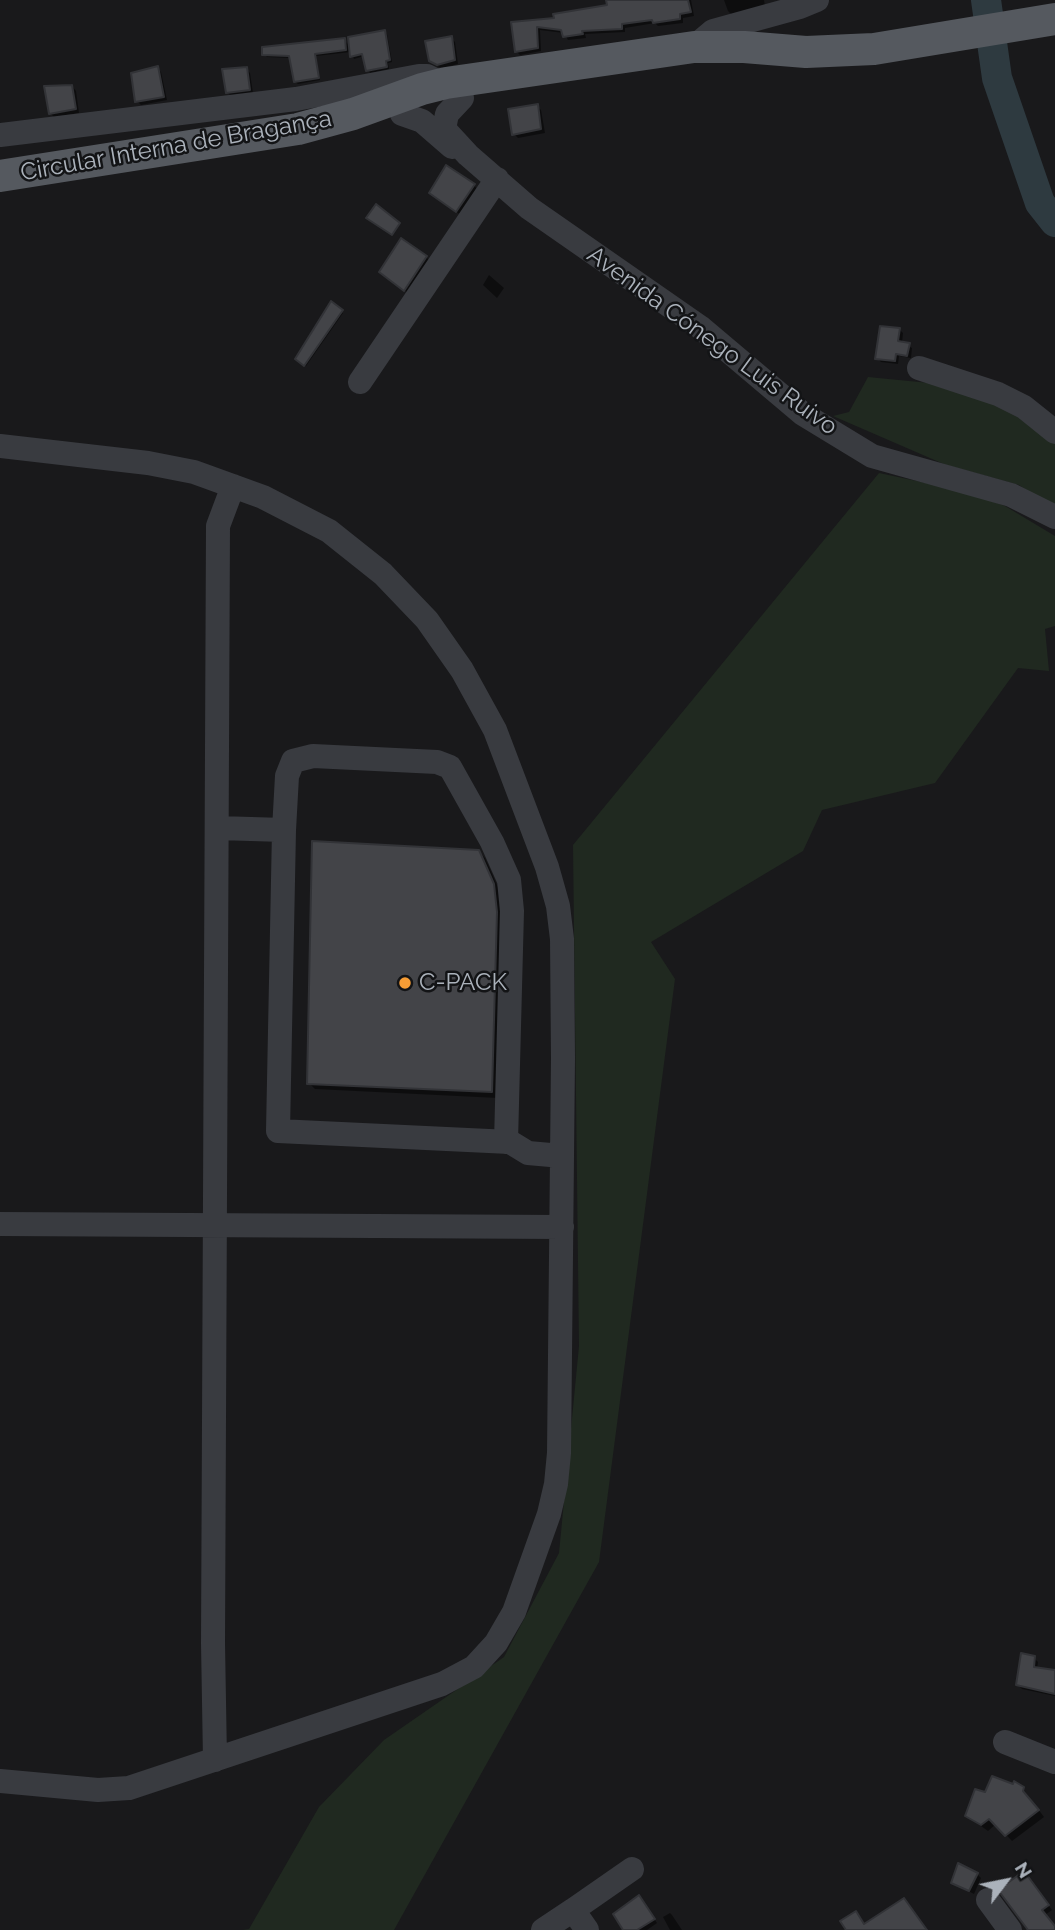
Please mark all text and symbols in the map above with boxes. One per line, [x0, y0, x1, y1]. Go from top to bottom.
street label: Circular Interna de Bragança [18, 104, 334, 188]
street label: Avenida Cónego Luis Ruivo [581, 241, 843, 441]
place label: C-PACK [419, 969, 507, 997]
marker: C-PACK [397, 975, 413, 991]
north arrow [971, 1846, 1041, 1916]
text: N [1011, 1858, 1037, 1882]

